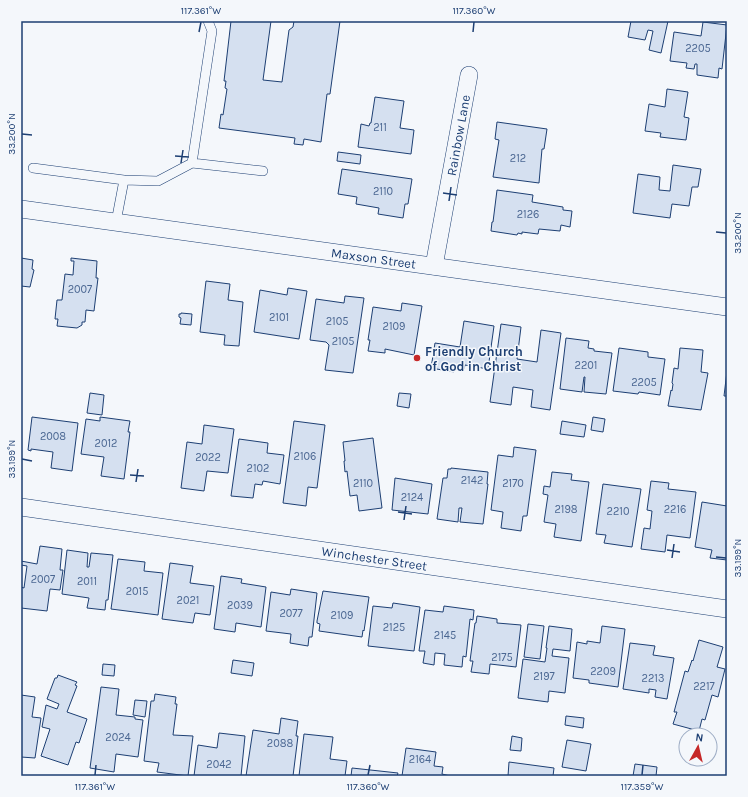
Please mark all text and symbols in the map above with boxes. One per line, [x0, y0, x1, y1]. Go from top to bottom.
text: 117.361°W [181, 5, 221, 17]
text: 117.360°W [452, 5, 496, 17]
house number: 2205 [685, 42, 711, 55]
street label: Rainbow Lane [443, 93, 473, 177]
text: 33.200°N [6, 113, 18, 155]
house number: 211 [373, 121, 387, 134]
house number: 212 [510, 152, 526, 165]
house number: 2110 [373, 185, 393, 198]
house number: 2126 [517, 208, 539, 221]
text: 33.200°N [732, 212, 744, 254]
street label: Maxson Street [330, 245, 417, 271]
house number: 2007 [68, 283, 92, 296]
house number: 2101 [269, 311, 289, 324]
house number: 2105 [326, 315, 348, 328]
house number: 2109 [383, 320, 405, 333]
house number: 2105 [332, 335, 354, 348]
place label: Friendly Church of God in Christ [425, 344, 523, 374]
marker: Friendly Church of God in Christ [412, 353, 422, 363]
house number: 2201 [575, 359, 597, 372]
house number: 2205 [631, 376, 657, 389]
house number: 2008 [40, 430, 66, 443]
house number: 2012 [95, 437, 117, 450]
text: 33.199°N [6, 440, 18, 478]
house number: 2106 [294, 450, 316, 463]
house number: 2022 [195, 451, 221, 464]
house number: 2102 [247, 462, 269, 475]
house number: 2142 [461, 474, 483, 487]
house number: 2110 [353, 477, 373, 490]
house number: 2170 [502, 477, 524, 490]
house number: 2124 [401, 491, 423, 504]
house number: 2198 [554, 503, 578, 516]
house number: 2216 [664, 503, 686, 516]
house number: 2210 [607, 505, 629, 518]
text: 33.199°N [732, 539, 744, 577]
street label: Winchester Street [321, 543, 428, 573]
house number: 2007 [31, 573, 55, 586]
house number: 2011 [77, 575, 97, 588]
house number: 2015 [126, 585, 148, 598]
house number: 2021 [177, 594, 199, 607]
house number: 2039 [227, 599, 253, 612]
house number: 2077 [279, 607, 303, 620]
house number: 2109 [331, 609, 353, 622]
house number: 2125 [383, 621, 405, 634]
house number: 2145 [434, 629, 456, 642]
house number: 2175 [491, 651, 513, 664]
house number: 2209 [590, 665, 616, 678]
house number: 2197 [533, 670, 555, 683]
house number: 2213 [642, 672, 664, 685]
house number: 2217 [693, 680, 715, 693]
north arrow [678, 727, 718, 767]
house number: 2024 [105, 731, 131, 744]
text: N [695, 731, 704, 745]
house number: 2088 [267, 737, 293, 750]
house number: 2164 [409, 753, 431, 766]
house number: 2042 [206, 758, 232, 771]
text: 117.361°W [75, 781, 115, 793]
text: 117.360°W [346, 781, 390, 793]
text: 117.359°W [621, 781, 663, 793]

